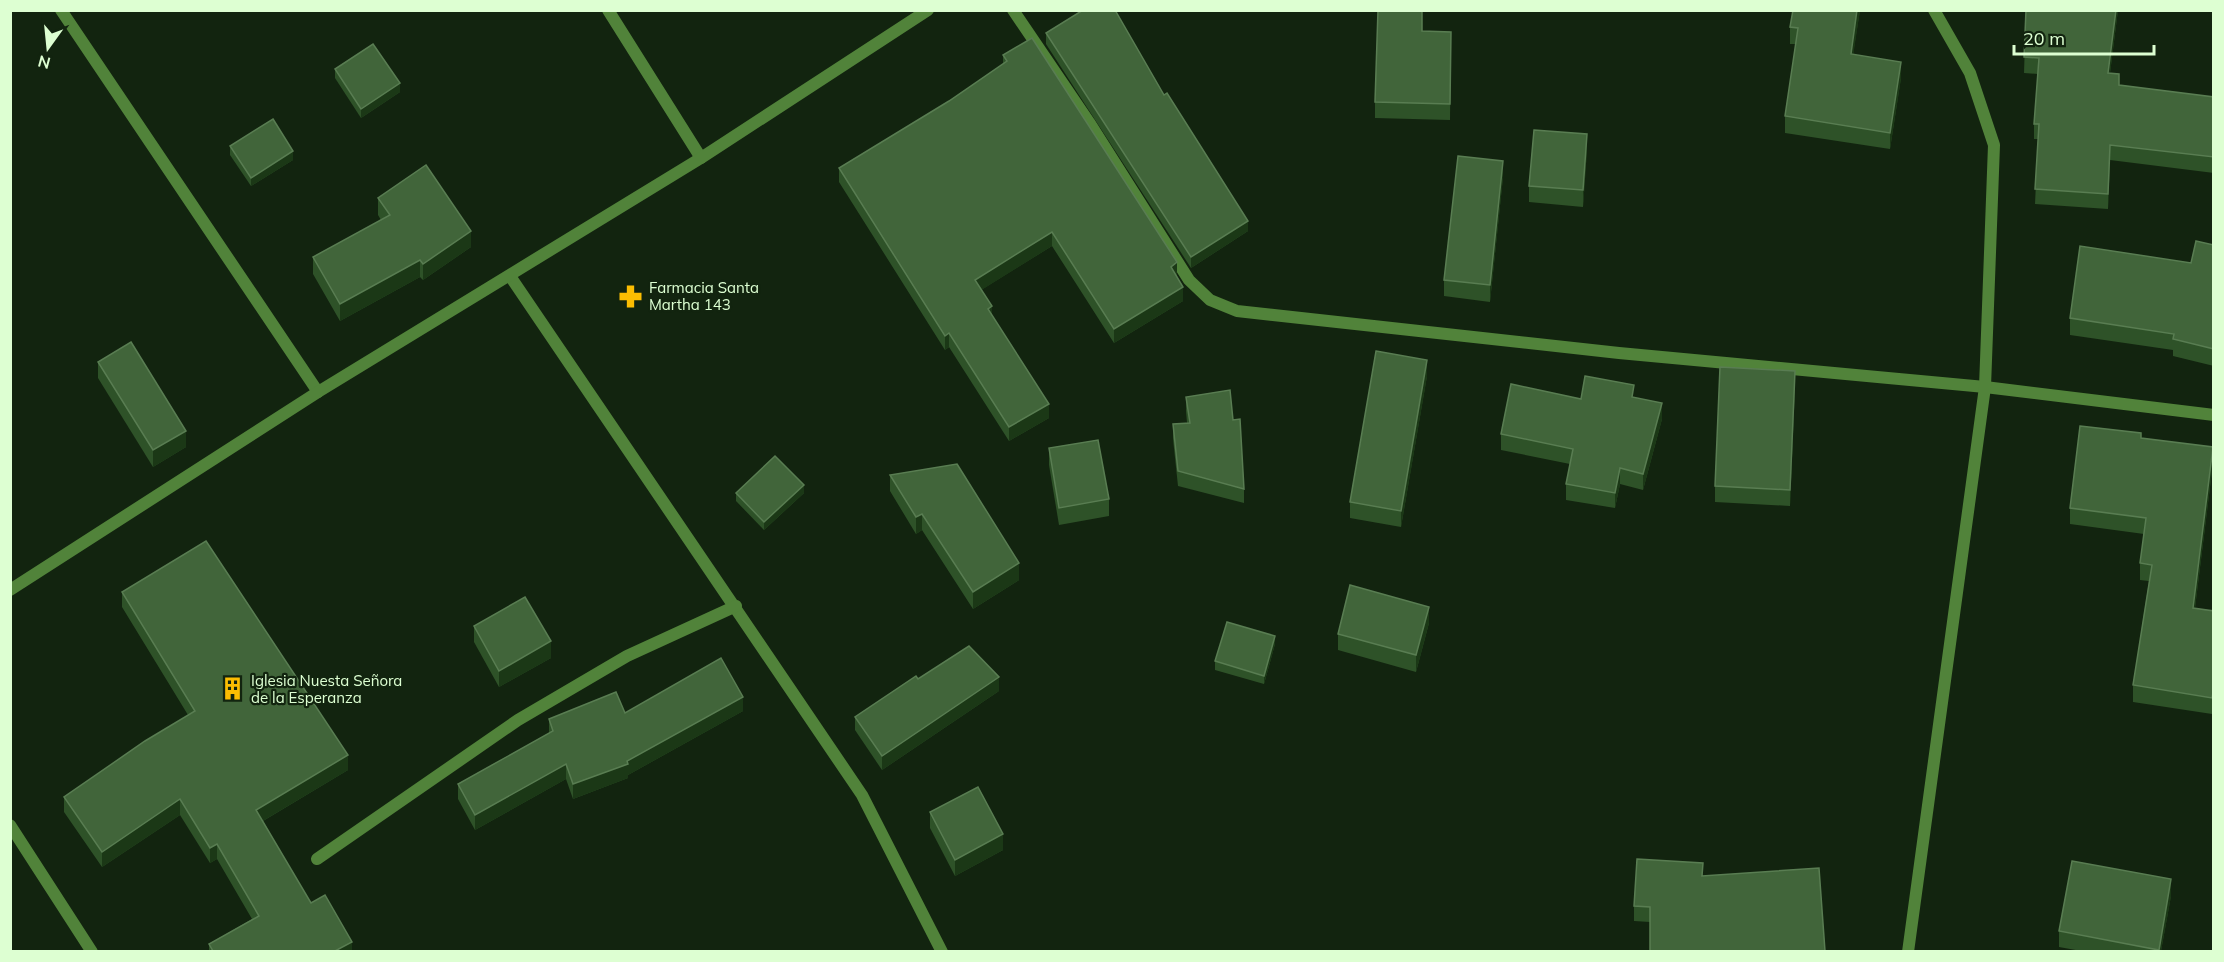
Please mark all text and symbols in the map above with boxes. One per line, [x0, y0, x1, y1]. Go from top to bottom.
north arrow [18, 18, 78, 78]
scale bar [2014, 18, 2154, 56]
text: 20 m [2023, 27, 2065, 50]
text: N [36, 51, 53, 74]
place label: Farmacia Santa Martha 143 [649, 278, 759, 314]
pharmacy icon: Farmacia Santa Martha 143 [618, 283, 644, 309]
place label: Iglesia Nuesta Señora de la Esperanza [251, 671, 402, 707]
building icon: Iglesia Nuesta Señora de la Esperanza [220, 676, 246, 702]

